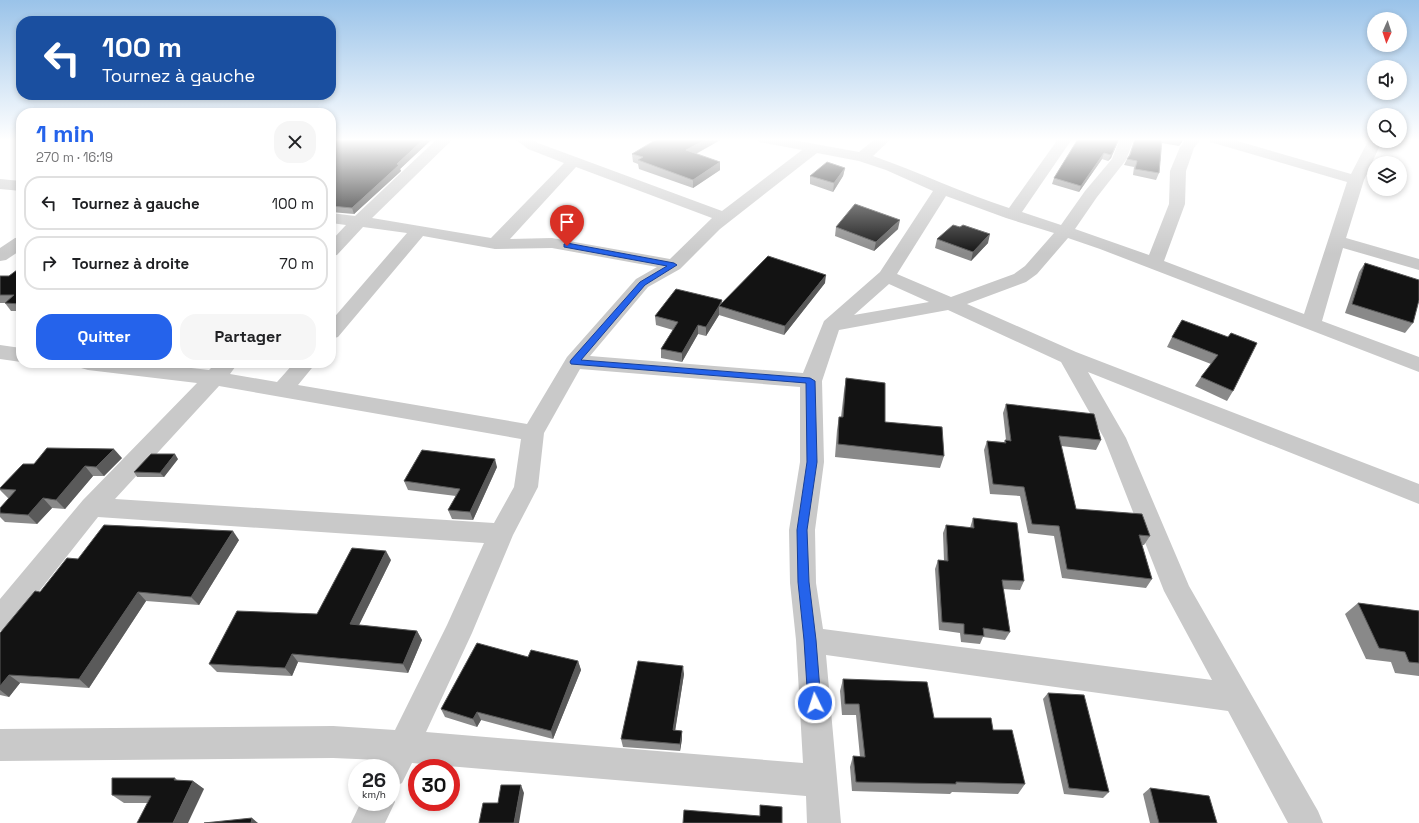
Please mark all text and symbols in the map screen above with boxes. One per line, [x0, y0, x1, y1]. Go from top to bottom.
north arrow [1367, 12, 1407, 52]
map controls [1367, 12, 1407, 196]
text: 100 m [102, 29, 182, 65]
icon: left [36, 32, 88, 84]
button: sound [1367, 60, 1407, 100]
text: Tournez à gauche [102, 64, 255, 87]
button: search [1367, 108, 1407, 148]
text: 1 min [36, 118, 95, 149]
button: close [274, 121, 316, 163]
text: 270 m · 16:19 [36, 149, 113, 166]
button: layers [1367, 156, 1407, 196]
icon: left [38, 192, 60, 214]
text: Tournez à gauche [72, 194, 200, 213]
text: 100 m [272, 194, 314, 213]
pin [550, 205, 584, 246]
icon: arrive [556, 211, 578, 233]
icon: right [38, 252, 60, 274]
text: Tournez à droite [72, 254, 189, 273]
text: 70 m [279, 254, 314, 273]
button: Quitter [36, 314, 172, 360]
button: Partager [180, 314, 316, 360]
position arrow [794, 682, 836, 724]
speed limit sign: 30 [408, 759, 460, 811]
text: 26 [362, 767, 386, 793]
text: km/h [362, 788, 386, 801]

